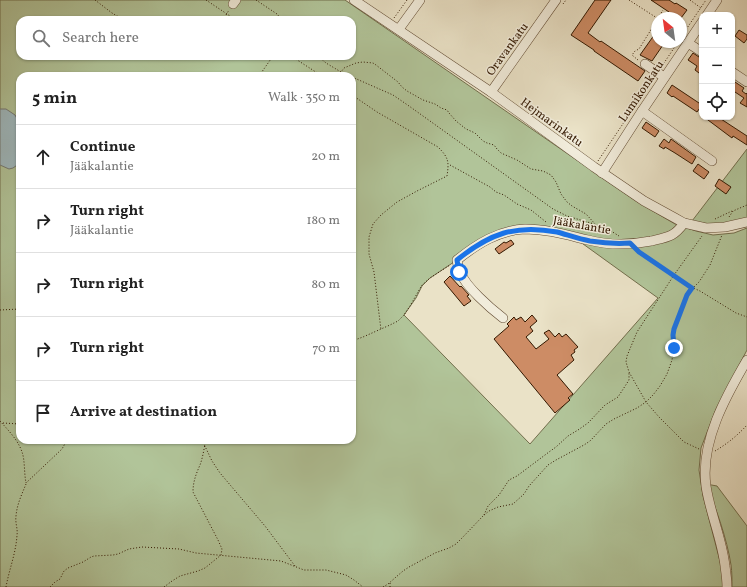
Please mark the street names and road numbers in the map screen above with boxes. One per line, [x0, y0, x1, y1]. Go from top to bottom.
street label: Oravankatu [483, 20, 533, 79]
street label: Lumikonkatu [615, 57, 668, 125]
street label: Hejmarinkatu [517, 95, 586, 151]
street label: Jääkalantie [552, 213, 612, 239]

